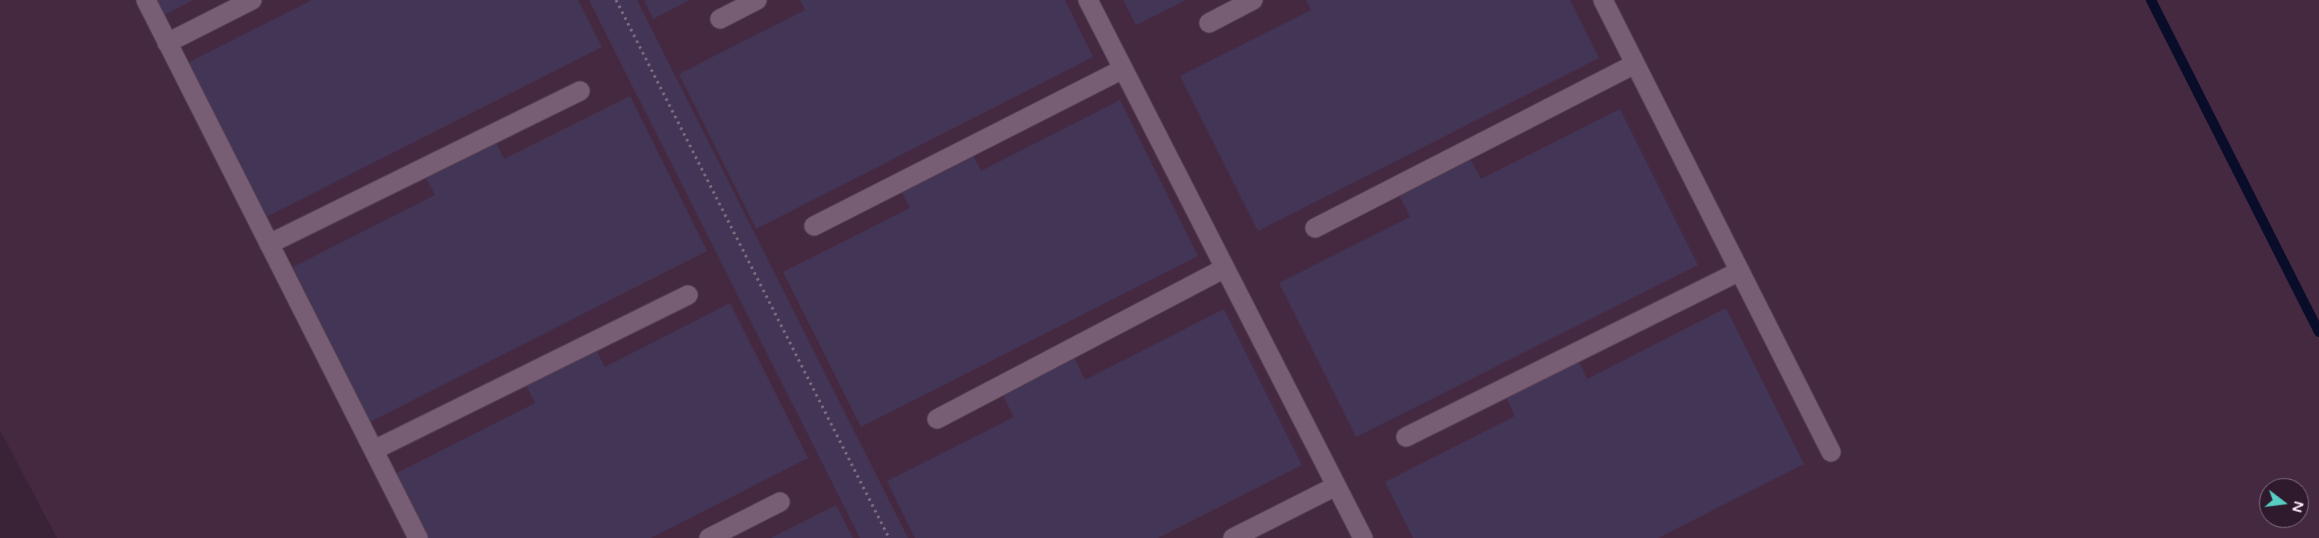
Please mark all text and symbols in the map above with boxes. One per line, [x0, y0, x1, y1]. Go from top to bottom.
north arrow [2259, 478, 2309, 528]
text: N [2288, 499, 2308, 514]

